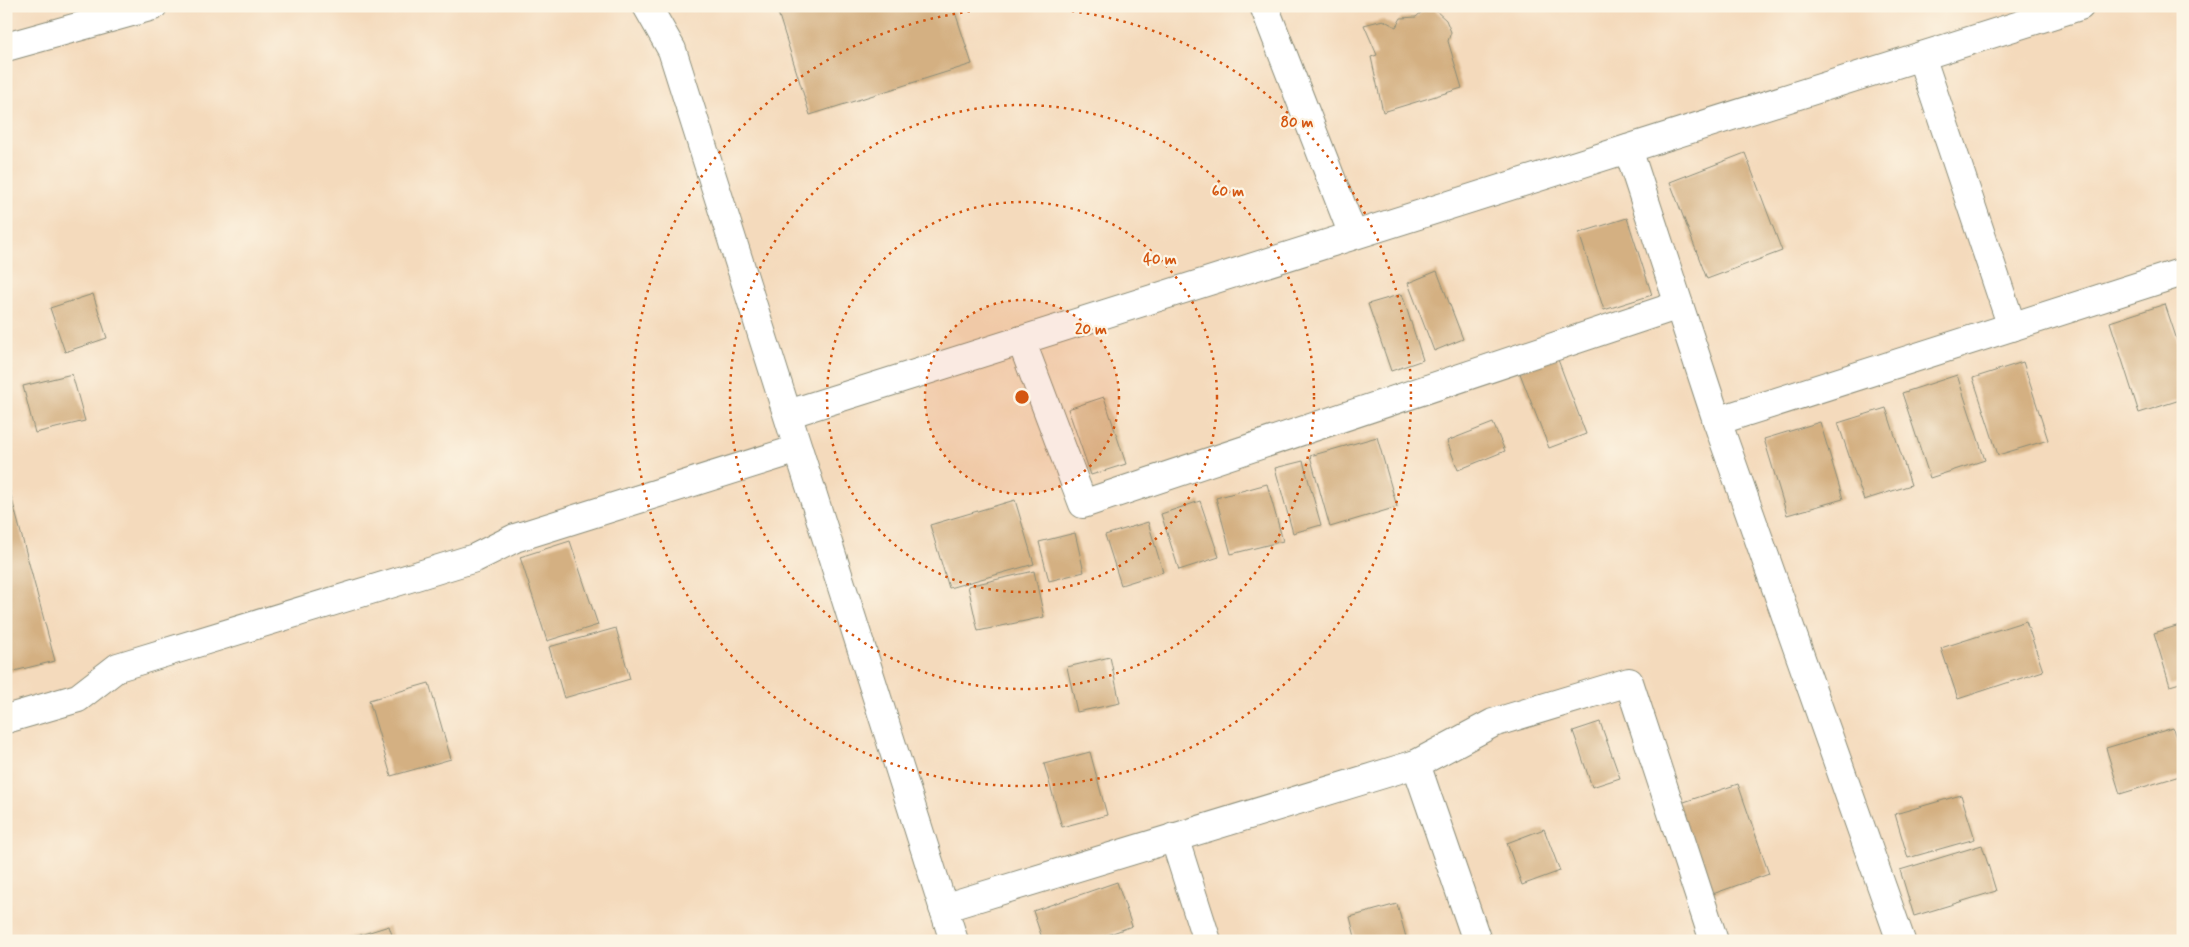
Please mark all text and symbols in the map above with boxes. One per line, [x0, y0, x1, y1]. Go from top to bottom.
text: 80 m [1280, 113, 1314, 133]
text: 60 m [1212, 182, 1244, 202]
text: 40 m [1143, 250, 1177, 270]
text: 20 m [1075, 320, 1107, 340]
centre of rings [1013, 388, 1031, 406]

